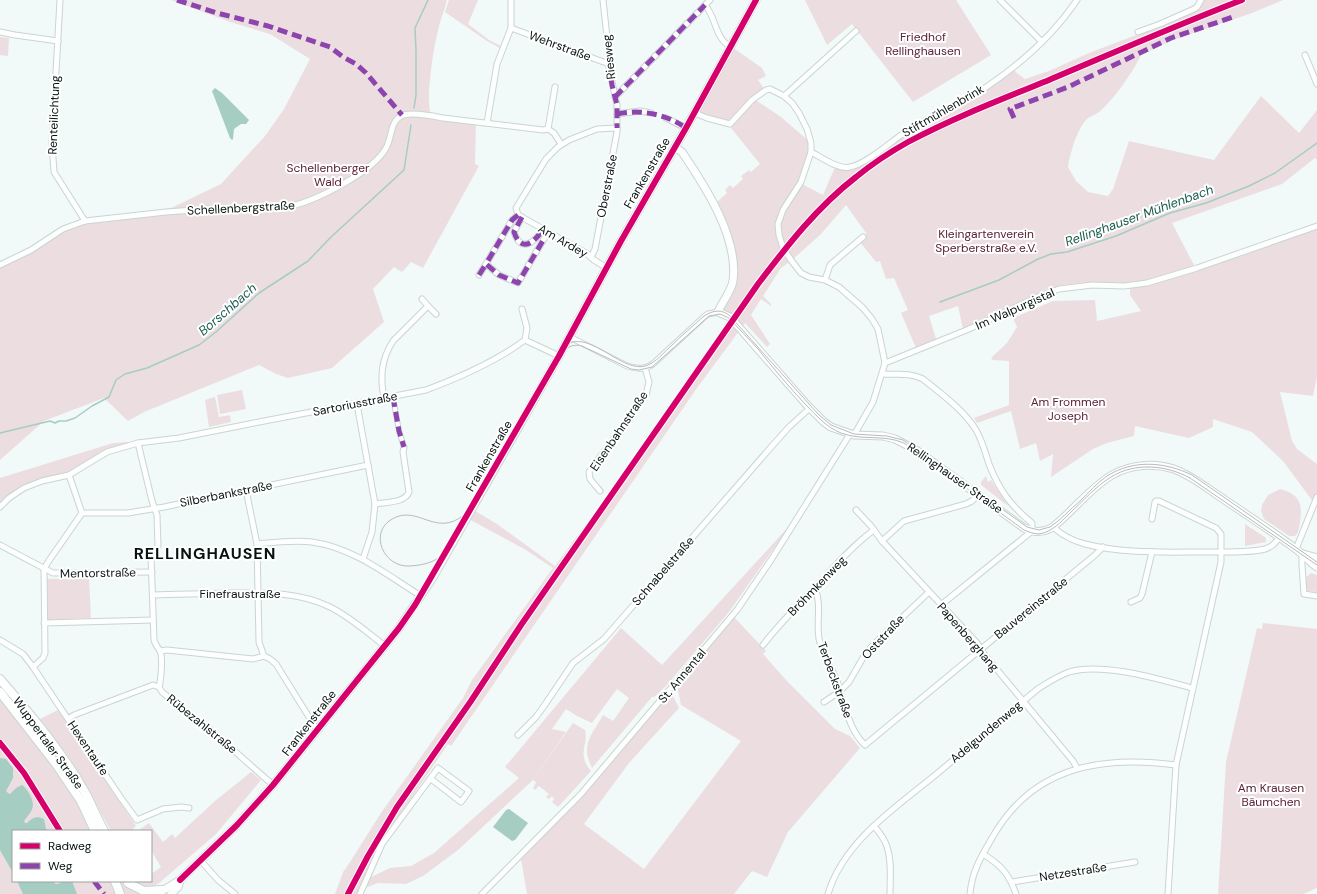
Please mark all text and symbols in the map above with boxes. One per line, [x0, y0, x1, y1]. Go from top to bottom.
street label: Wehrstraße [527, 27, 594, 65]
park label: Friedhof Rellinghausen [885, 29, 961, 59]
street label: Riesweg [599, 33, 619, 80]
street label: Renteilichtung [45, 75, 63, 155]
street label: Stiftmühlenbrink [899, 81, 987, 141]
street label: Frankenstraße [620, 134, 674, 211]
street label: Oberstraße [593, 153, 621, 219]
park label: Schellenberger Wald [287, 160, 370, 190]
water label: Rellinghauser Mühlenbach [1063, 181, 1216, 250]
street label: Schellenbergstraße [187, 197, 295, 219]
street label: Am Ardey [535, 220, 591, 262]
park label: Kleingartenverein Sperberstraße e.V. [935, 226, 1037, 256]
water label: Borschbach [195, 279, 260, 339]
street label: Im Walpurgistal [973, 284, 1057, 334]
street label: Sartoriusstraße [311, 388, 399, 420]
street label: Eisenbahnstraße [586, 388, 652, 474]
park label: Am Frommen Joseph [1031, 394, 1105, 424]
street label: Frankenstraße [462, 417, 516, 494]
street label: Rellinghauser Straße [904, 439, 1006, 517]
street label: Silberbankstraße [178, 477, 274, 511]
street label: Schnabelstraße [628, 533, 698, 609]
district label: RELLINGHAUSEN [134, 543, 276, 564]
street label: Bröhmkenweg [784, 552, 850, 620]
street label: Mentorstraße [60, 564, 136, 582]
street label: Bauvereinstraße [991, 573, 1071, 643]
street label: Finefraustraße [200, 586, 281, 602]
street label: Papenberghang [934, 599, 1003, 675]
street label: Oststraße [858, 611, 908, 663]
street label: Terbeckstraße [814, 640, 856, 720]
street label: St. Annental [654, 645, 710, 707]
street label: Frankenstraße [278, 687, 340, 759]
street label: Rübezahlstraße [164, 691, 241, 757]
street label: Wuppertaler Straße [9, 694, 87, 792]
street label: Adelgundenweg [947, 697, 1025, 767]
street label: Hexentaufe [64, 717, 112, 779]
park label: Am Krausen Bäumchen [1238, 780, 1304, 810]
legend [12, 830, 152, 882]
text: Radweg [48, 838, 92, 854]
text: Weg [48, 858, 73, 874]
street label: Netzestraße [1038, 859, 1108, 885]

